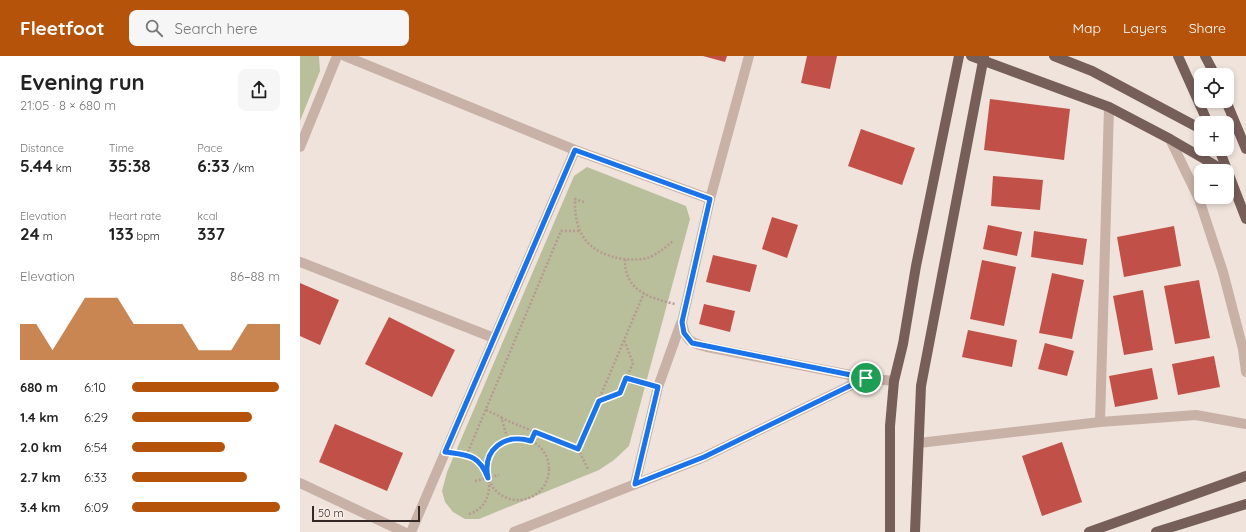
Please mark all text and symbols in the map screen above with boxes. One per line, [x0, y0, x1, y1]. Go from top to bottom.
search box [129, 10, 409, 46]
text: Fleetfoot [20, 16, 105, 40]
icon: search [143, 17, 165, 39]
text: Search here [175, 19, 257, 38]
text: Map [1072, 19, 1101, 37]
text: Layers [1123, 19, 1167, 37]
text: Share [1189, 19, 1226, 37]
text: Evening run [20, 68, 145, 96]
map controls [1194, 68, 1234, 204]
button: locate [1194, 68, 1234, 108]
button: share [238, 69, 280, 111]
text: 21:05 · 8 × 680 m [20, 97, 116, 113]
button: + [1194, 116, 1234, 156]
text: Distance [20, 141, 64, 155]
text: Time [109, 141, 134, 155]
text: Pace [197, 141, 222, 155]
text: 5.44 [20, 155, 53, 176]
text: 35:38 [109, 155, 151, 176]
text: 6:33 [197, 155, 230, 176]
text: km [53, 161, 72, 175]
text: /km [230, 161, 254, 175]
button: − [1194, 164, 1234, 204]
text: Elevation [20, 209, 66, 223]
text: Heart rate [109, 209, 161, 223]
text: kcal [197, 209, 218, 223]
text: 24 [20, 223, 40, 244]
text: 133 [109, 223, 134, 244]
text: 337 [197, 223, 225, 244]
text: m [40, 229, 53, 243]
text: bpm [134, 229, 160, 243]
text: Elevation [20, 268, 75, 284]
text: 86–88 m [230, 268, 280, 284]
pin [849, 361, 883, 395]
icon: arrive [855, 367, 877, 389]
text: 680 m [20, 379, 58, 395]
text: 6:10 [84, 379, 106, 395]
text: 1.4 km [20, 409, 59, 425]
text: 6:29 [84, 409, 108, 425]
text: 2.0 km [20, 439, 62, 455]
text: 6:54 [84, 439, 107, 455]
text: 2.7 km [20, 469, 61, 485]
text: 6:33 [84, 469, 107, 485]
text: 3.4 km [20, 499, 61, 515]
text: 6:09 [84, 499, 108, 515]
scale bar [312, 504, 420, 523]
text: 50 m [318, 506, 344, 520]

